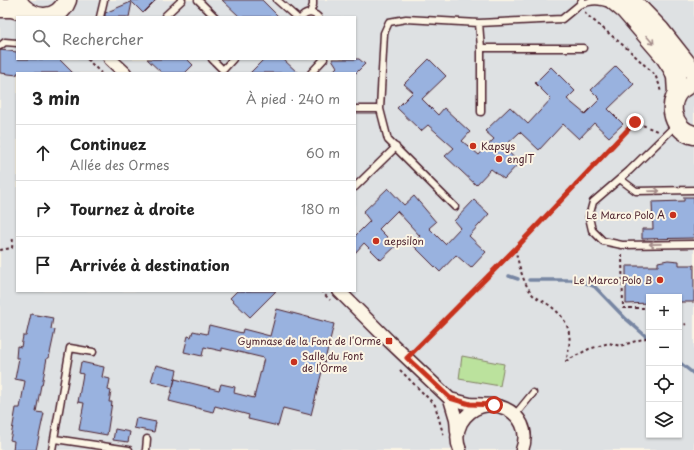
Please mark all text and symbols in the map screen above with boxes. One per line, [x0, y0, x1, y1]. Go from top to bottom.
search box [16, 16, 356, 60]
icon: search [30, 27, 52, 49]
text: Rechercher [62, 27, 143, 50]
one-way arrow [646, 34, 655, 45]
text: 3 min [32, 85, 80, 111]
text: À pied · 240 m [246, 89, 340, 108]
route end [626, 113, 644, 131]
text: Continuez [70, 132, 146, 155]
place label: Kapsys [481, 138, 515, 153]
marker: Kapsys [468, 141, 478, 151]
icon: ahead [32, 142, 54, 164]
text: 60 m [306, 143, 340, 162]
place label: engIT [507, 151, 535, 166]
marker: engIT [494, 154, 504, 164]
text: Allée des Ormes [70, 155, 169, 174]
one-way arrow [647, 187, 660, 195]
text: Tournez à droite [70, 197, 195, 220]
icon: right [32, 198, 54, 220]
text: 180 m [301, 199, 340, 218]
place label: Le Marco Polo A [586, 207, 665, 222]
marker: Le Marco Polo A [668, 210, 678, 220]
place label: aepsilon [384, 233, 424, 248]
marker: aepsilon [371, 236, 381, 246]
one-way arrow [649, 241, 662, 248]
text: Arrivée à destination [70, 253, 230, 276]
icon: arrive [32, 254, 54, 276]
place label: Le Marco Polo B [573, 272, 652, 287]
marker: Le Marco Polo B [655, 275, 665, 285]
map controls [646, 294, 682, 438]
button: + [646, 294, 682, 330]
button: − [646, 330, 682, 366]
place label: Gymnase de la Font de l'Orme [237, 333, 381, 349]
marker: Gymnase de la Font de l'Orme [384, 336, 394, 346]
place label: Salle du Font de l’Orme [302, 348, 363, 375]
marker: Salle du Font de l’Orme [289, 357, 299, 367]
button: locate [646, 366, 682, 402]
route start [485, 396, 503, 414]
button: layers [646, 402, 682, 438]

